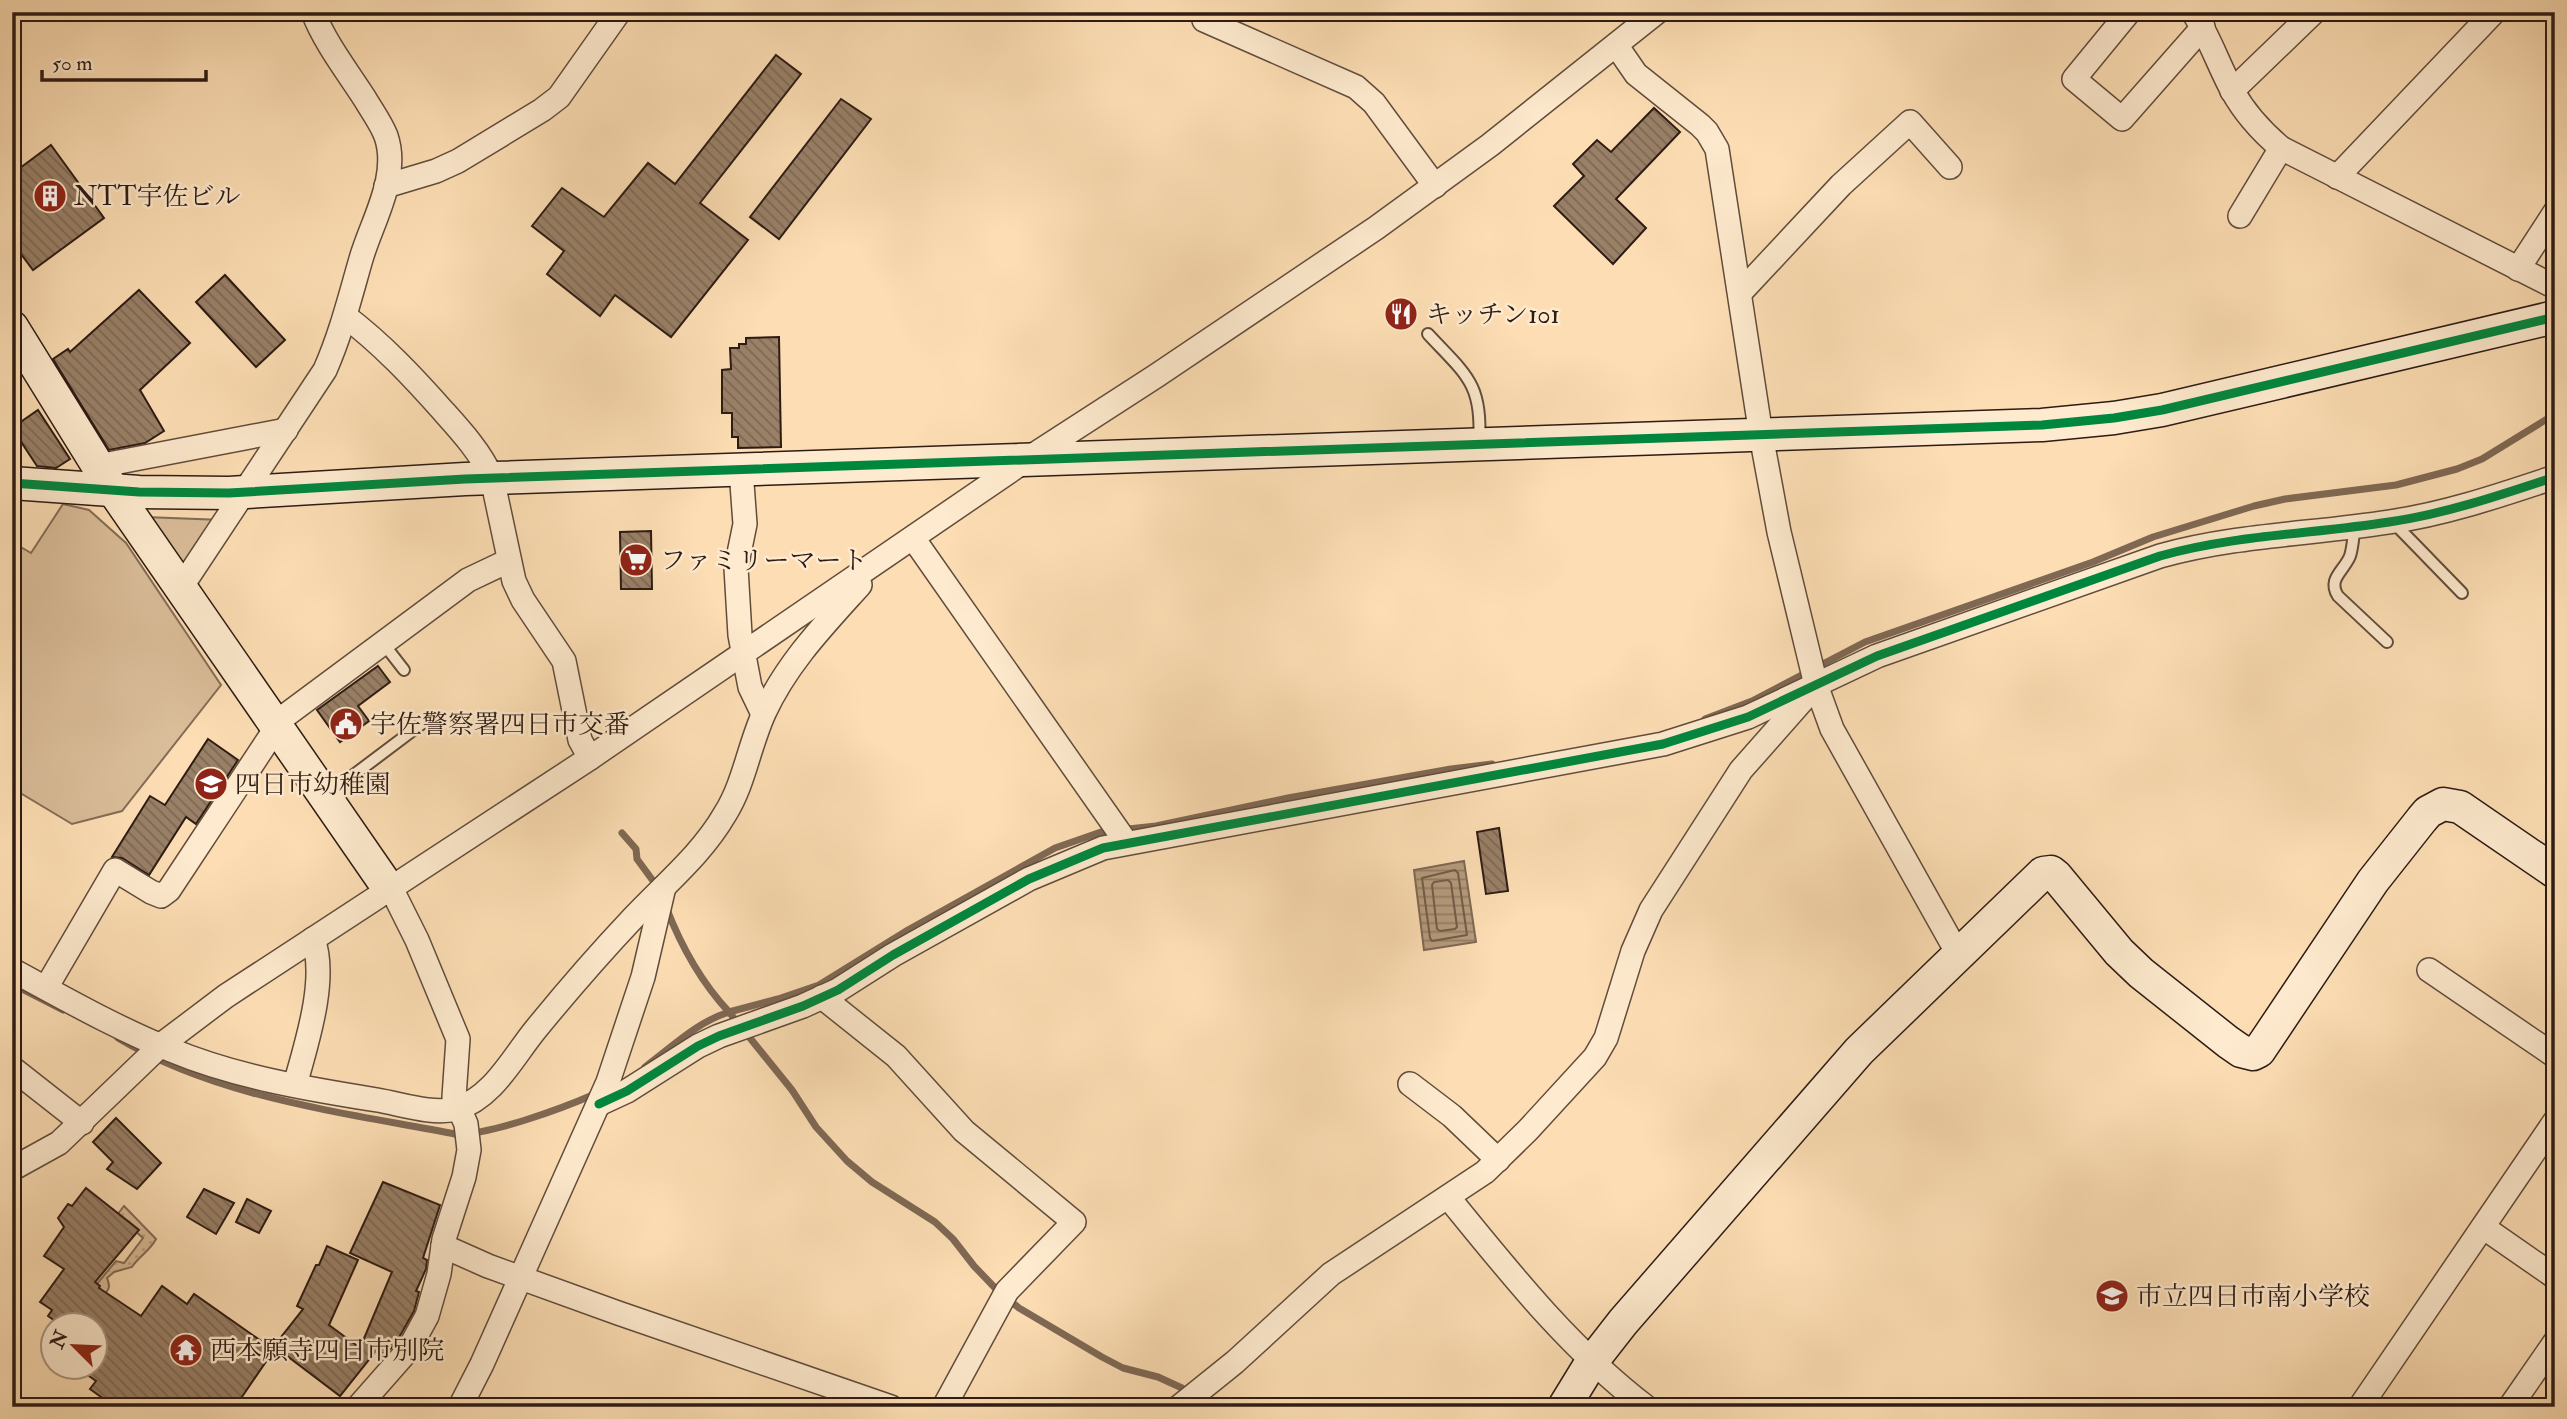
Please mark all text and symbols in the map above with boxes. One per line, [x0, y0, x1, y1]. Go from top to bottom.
scale bar [42, 38, 206, 82]
text: 50 m [52, 50, 93, 77]
building icon: NTT宇佐ビル [31, 177, 69, 215]
place label: NTT宇佐ビル [74, 181, 241, 213]
restaurant icon: キッチン101 [1382, 295, 1420, 333]
place label: キッチン101 [1426, 299, 1560, 331]
supermarket icon: ファミリーマート [617, 541, 655, 579]
place label: ファミリーマート [660, 545, 867, 577]
public building icon: 宇佐警察署四日市交番 [327, 705, 365, 743]
place label: 宇佐警察署四日市交番 [370, 709, 630, 741]
school or university icon: 四日市幼稚園 [192, 765, 230, 803]
place label: 四日市幼稚園 [235, 769, 391, 801]
school or university icon: 市立四日市南小学校 [2093, 1277, 2131, 1315]
place label: 市立四日市南小学校 [2136, 1281, 2370, 1313]
north arrow [38, 1310, 108, 1380]
text: N [45, 1326, 74, 1353]
temple icon: 西本願寺四日市別院 [167, 1331, 205, 1369]
place label: 西本願寺四日市別院 [210, 1335, 444, 1367]

